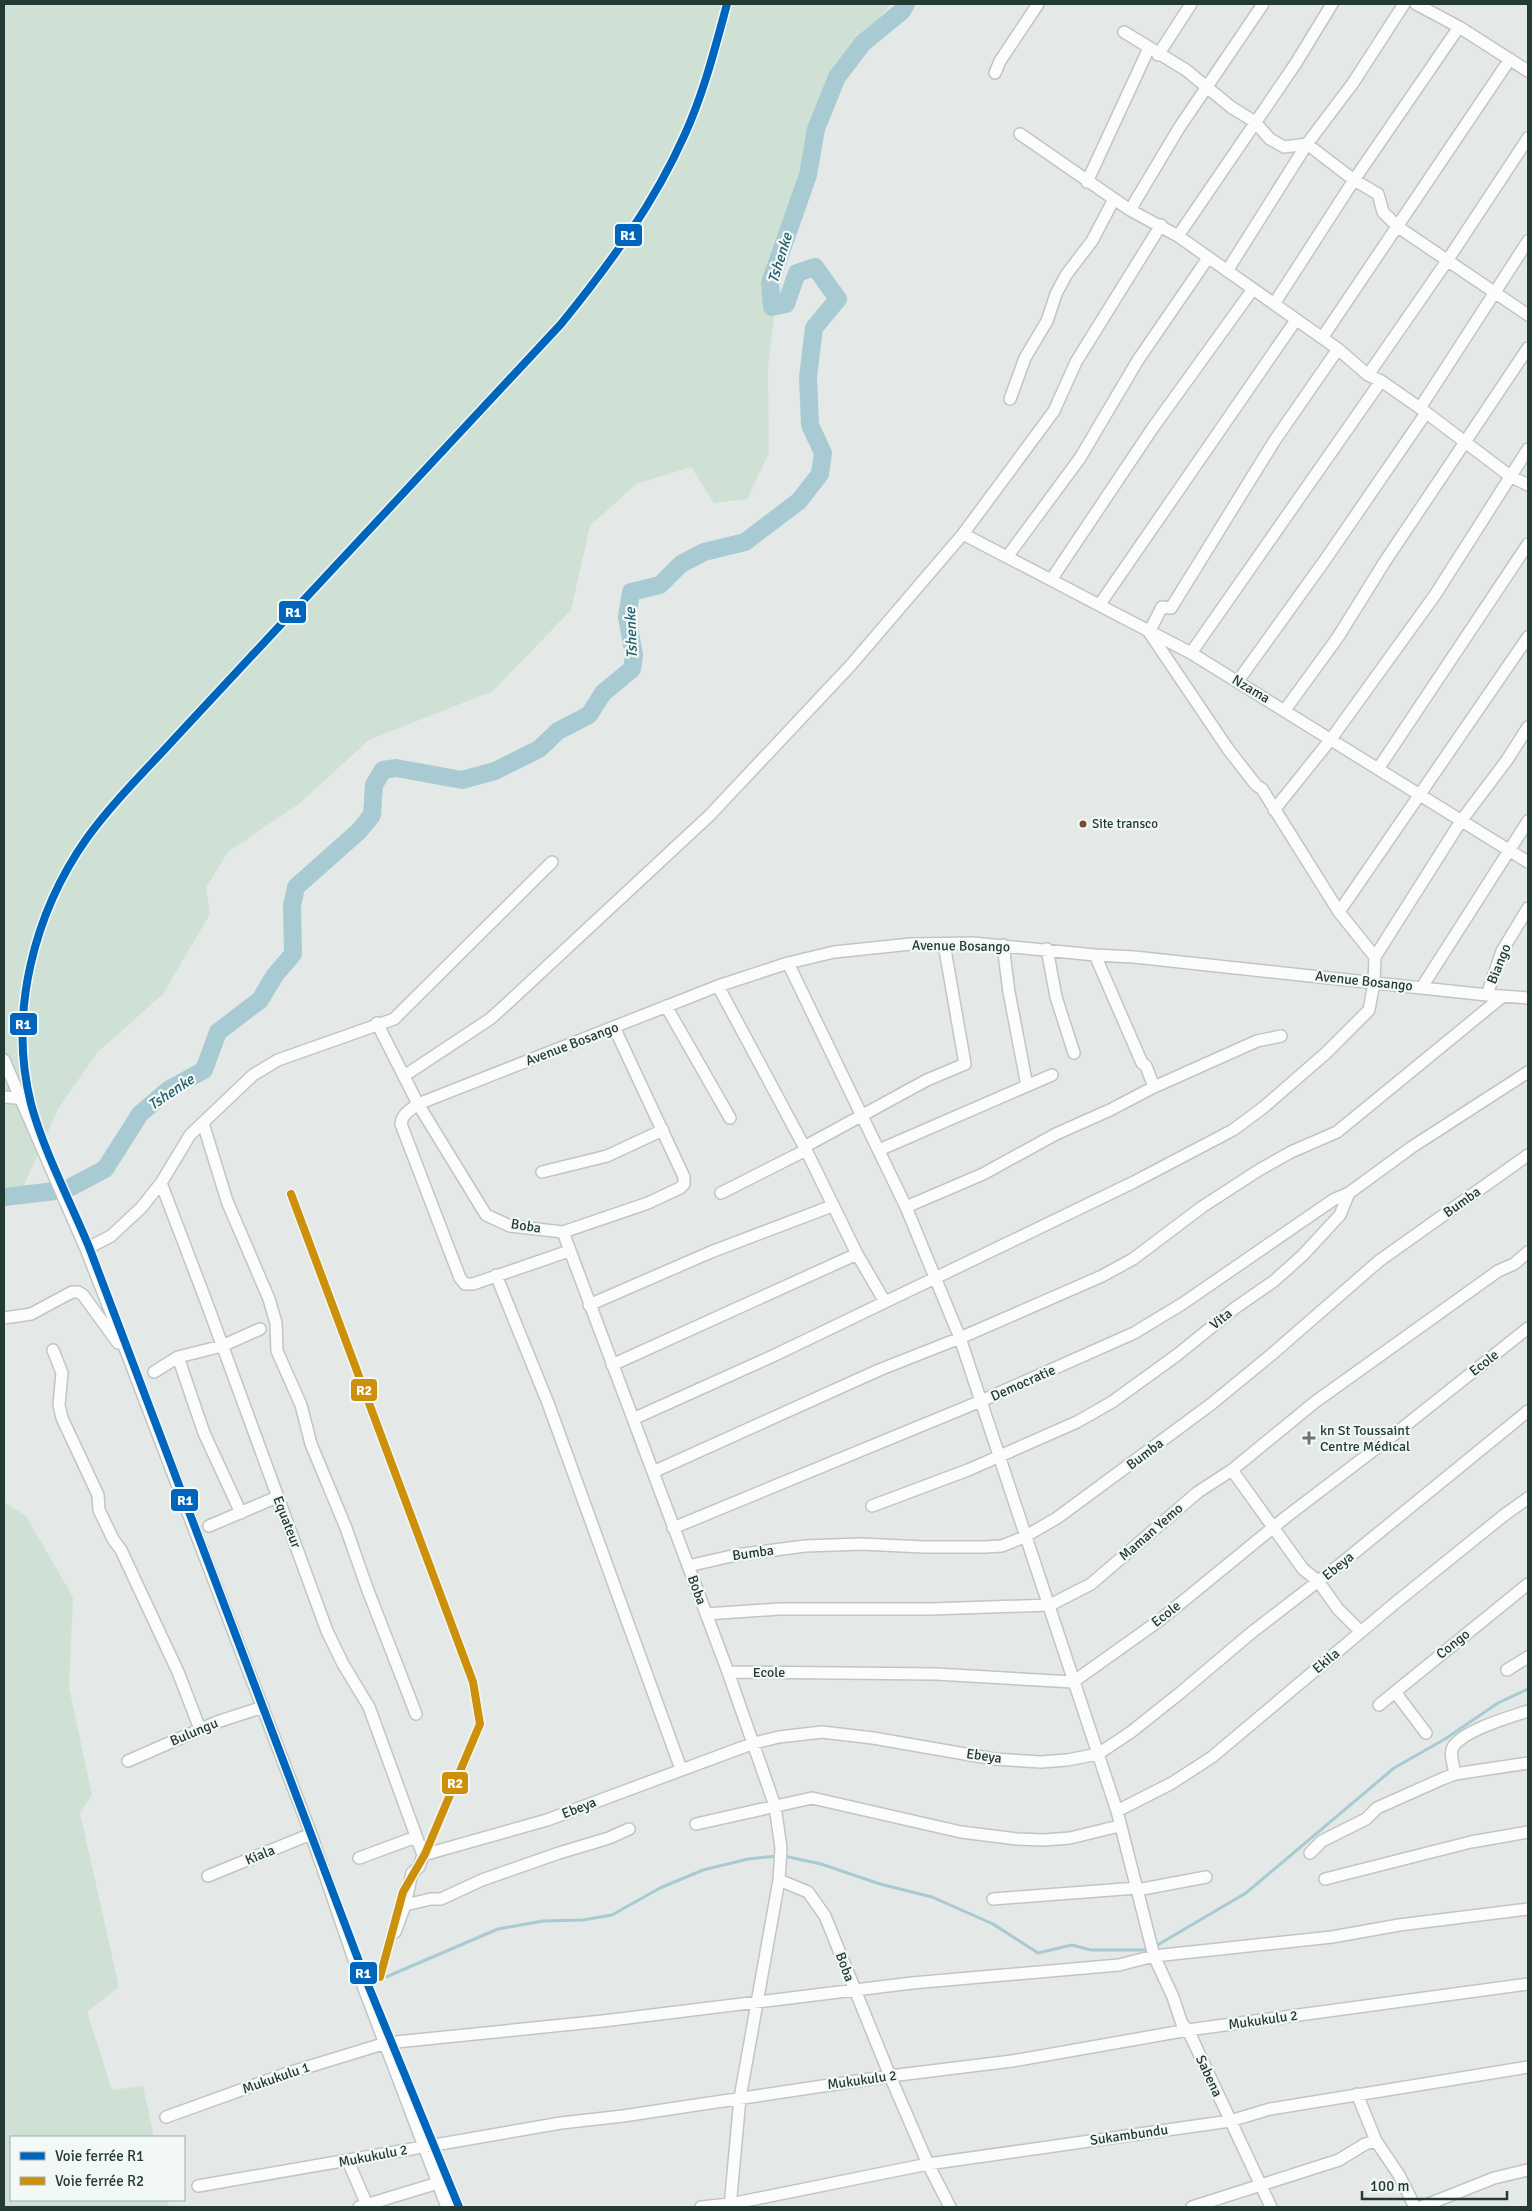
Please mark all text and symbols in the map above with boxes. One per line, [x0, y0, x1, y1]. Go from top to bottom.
line badge: R1 [614, 223, 643, 247]
text: R1 [620, 227, 637, 244]
water label: Tshenke [764, 229, 797, 285]
line badge: R1 [278, 600, 307, 624]
text: R1 [285, 604, 302, 621]
water label: Tshenke [621, 606, 641, 659]
street label: Nzama [1229, 671, 1273, 707]
place label: Site transco [1092, 816, 1158, 832]
marker: Site transco [1078, 819, 1088, 829]
street label: Avenue Bosango [912, 937, 1010, 955]
street label: Biango [1483, 941, 1515, 987]
street label: Avenue Bosango [1314, 967, 1414, 995]
line badge: R1 [9, 1012, 38, 1036]
text: R1 [15, 1016, 32, 1033]
street label: Avenue Bosango [523, 1018, 621, 1070]
water label: Tshenke [145, 1069, 199, 1114]
street label: Bumba [1440, 1183, 1484, 1221]
street label: Boba [510, 1215, 542, 1237]
street label: Vita [1206, 1305, 1236, 1333]
street label: Ecole [1466, 1346, 1502, 1380]
street label: Democratie [988, 1361, 1058, 1405]
line badge: R2 [350, 1378, 378, 1402]
text: R2 [356, 1382, 372, 1399]
place label: kn St Toussaint Centre Médical [1320, 1422, 1410, 1455]
marker: kn St Toussaint Centre Médical [1302, 1431, 1316, 1445]
street label: Bumba [1123, 1435, 1167, 1473]
line badge: R1 [170, 1488, 199, 1512]
text: R1 [177, 1492, 194, 1509]
street label: Equateur [269, 1494, 305, 1551]
street label: Maman Yemo [1116, 1500, 1186, 1564]
street label: Bumba [731, 1542, 775, 1564]
street label: Ebeya [1319, 1548, 1357, 1584]
street label: Boba [684, 1573, 710, 1607]
street label: Ecole [1148, 1597, 1184, 1631]
street label: Congo [1433, 1625, 1473, 1663]
street label: Ekila [1309, 1645, 1343, 1677]
street label: Ecole [753, 1664, 785, 1681]
street label: Bulungu [167, 1714, 221, 1750]
street label: Ebeya [965, 1745, 1003, 1767]
line badge: R2 [441, 1771, 469, 1795]
text: R2 [447, 1775, 463, 1792]
street label: Ebeya [559, 1794, 599, 1822]
street label: Kiala [243, 1841, 277, 1869]
street label: Boba [832, 1950, 858, 1984]
line badge: R1 [349, 1961, 378, 1985]
text: R1 [355, 1965, 372, 1982]
street label: Mukukulu 2 [1227, 2007, 1299, 2033]
street label: Sabena [1192, 2052, 1226, 2100]
street label: Mukukulu 1 [240, 2059, 312, 2097]
street label: Mukukulu 2 [826, 2067, 898, 2093]
street label: Sukambundu [1089, 2121, 1169, 2149]
legend [10, 2136, 185, 2201]
street label: Mukukulu 2 [337, 2141, 409, 2171]
text: Voie ferrée R1 [55, 2147, 144, 2165]
scale bar [1362, 2168, 1507, 2200]
text: Voie ferrée R2 [55, 2172, 144, 2190]
text: 100 m [1370, 2177, 1410, 2195]

